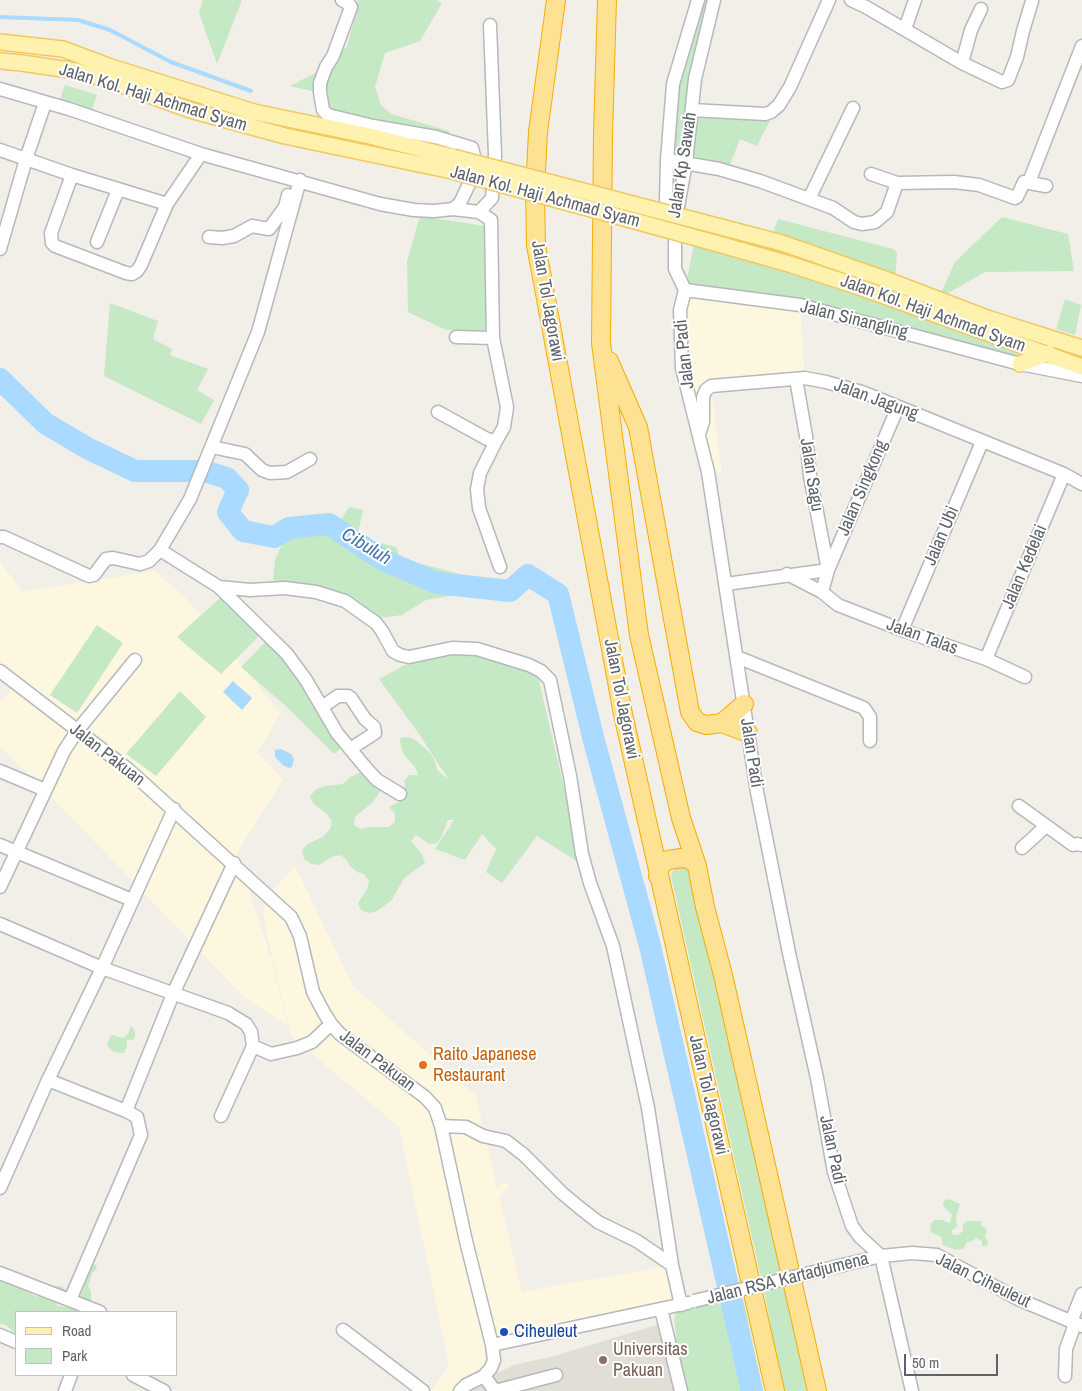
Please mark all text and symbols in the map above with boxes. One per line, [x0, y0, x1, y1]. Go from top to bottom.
street label: Jalan Kol. Haji Achmad Syam [56, 59, 250, 137]
street label: Jalan Kp Sawah [664, 111, 702, 219]
street label: Jalan Kol. Haji Achmad Syam [448, 161, 642, 233]
street label: Jalan Tol Jagorawi [526, 239, 568, 363]
street label: Jalan Kol. Haji Achmad Syam [838, 270, 1028, 358]
street label: Jalan Sinangling [798, 296, 910, 344]
street label: Jalan Padi [671, 318, 699, 390]
street label: Jalan Jagung [831, 375, 921, 425]
street label: Jalan Sagu [795, 437, 827, 513]
street label: Jalan Singkong [833, 437, 893, 539]
street label: Jalan Ubi [920, 503, 964, 569]
street label: Jalan Kedelai [998, 522, 1052, 612]
water label: Cibuluh [337, 523, 395, 571]
street label: Jalan Talas [883, 614, 961, 660]
street label: Jalan Tol Jagorawi [599, 637, 643, 761]
street label: Jalan Padi [735, 717, 767, 789]
street label: Jalan Pakuan [65, 719, 149, 791]
street label: Jalan Pakuan [335, 1025, 419, 1097]
street label: Jalan Tol Jagorawi [684, 1033, 732, 1157]
place label: Raito Japanese Restaurant [433, 1044, 536, 1086]
marker: Raito Japanese Restaurant [417, 1059, 429, 1071]
street label: Jalan Padi [814, 1114, 850, 1186]
street label: Jalan RSA Kartadjumena [705, 1248, 871, 1310]
street label: Jalan Ciheuleut [932, 1249, 1034, 1313]
legend [15, 1311, 178, 1376]
text: Road [62, 1320, 91, 1341]
place label: Ciheuleut [514, 1321, 577, 1343]
marker: Ciheuleut [498, 1326, 510, 1338]
place label: Universitas Pakuan [613, 1339, 688, 1382]
scale bar [907, 1344, 1001, 1376]
text: Park [62, 1345, 87, 1366]
text: 50 m [912, 1352, 939, 1373]
marker: Universitas Pakuan [597, 1354, 609, 1366]

